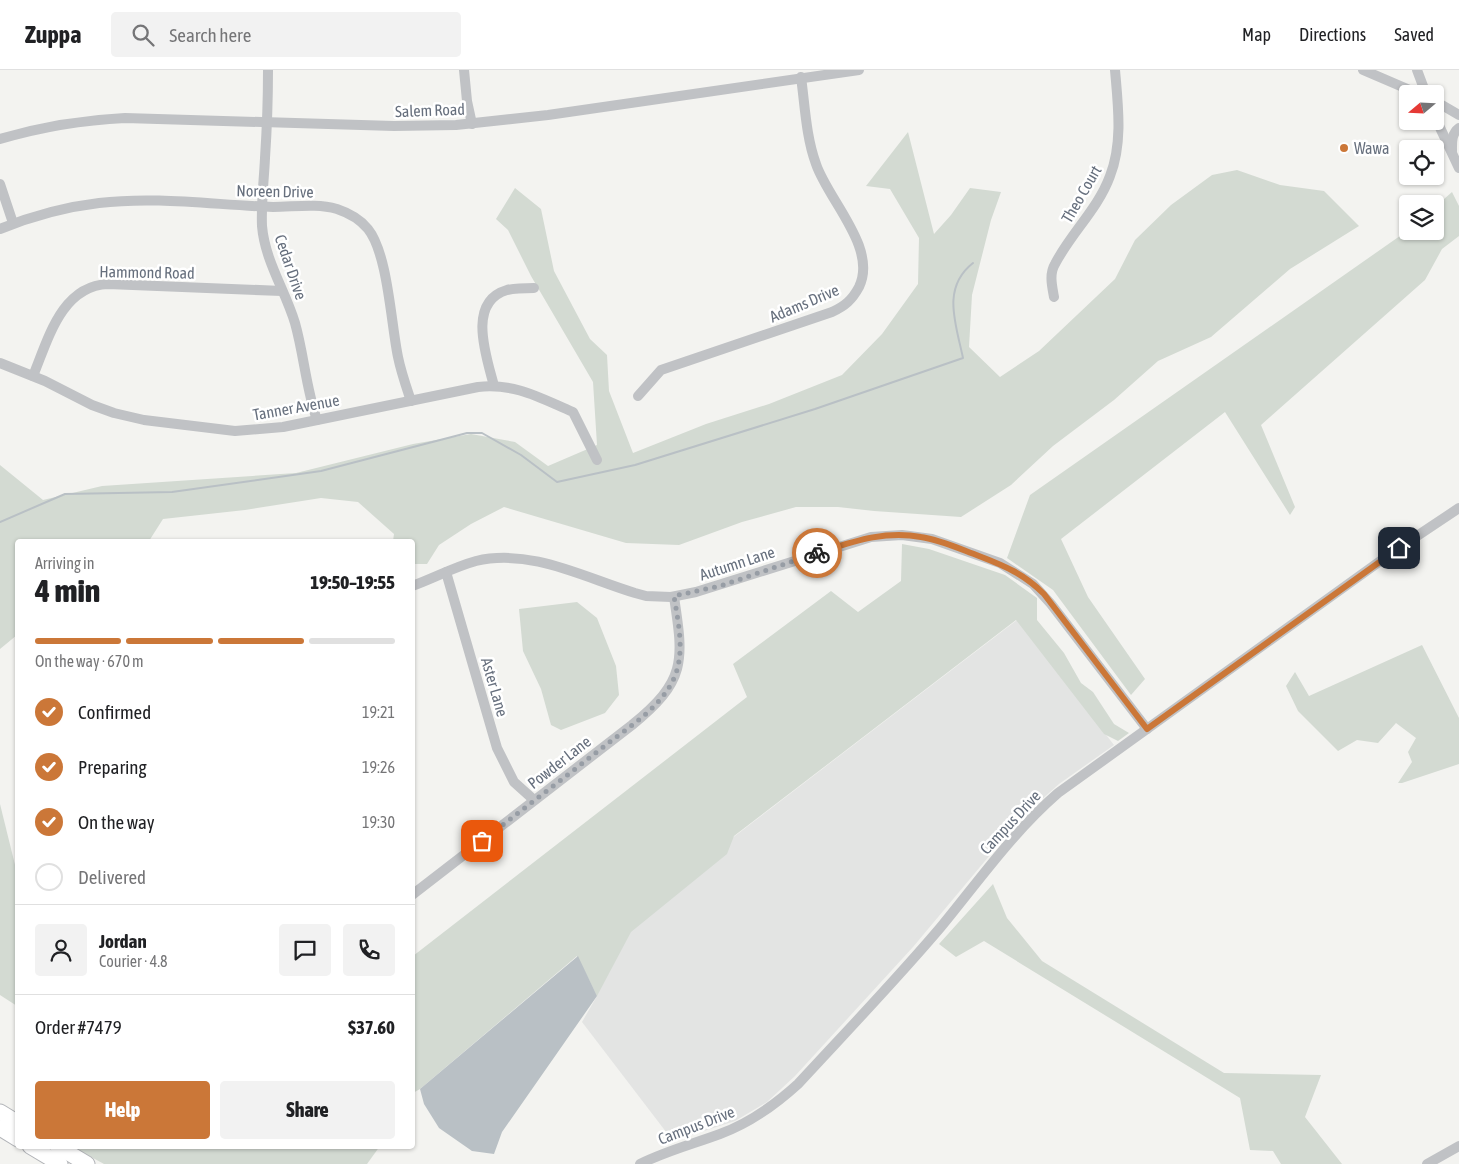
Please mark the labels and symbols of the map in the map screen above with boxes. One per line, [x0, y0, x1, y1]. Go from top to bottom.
north arrow [1399, 85, 1444, 130]
street label: Salem Road [395, 100, 465, 120]
place label: Wawa [1354, 139, 1389, 157]
marker: Wawa [1338, 142, 1350, 154]
street label: Theo Court [1057, 162, 1105, 226]
street label: Noreen Drive [236, 181, 314, 201]
street label: Cedar Drive [272, 232, 310, 302]
street label: Hammond Road [99, 262, 195, 282]
street label: Adams Drive [767, 280, 841, 326]
street label: Tanner Avenue [251, 391, 341, 423]
pin [1378, 527, 1420, 569]
courier [792, 528, 842, 578]
street label: Autumn Lane [697, 542, 777, 584]
street label: Aster Lane [478, 655, 512, 719]
street label: Powder Lane [524, 732, 594, 792]
street label: Campus Drive [976, 786, 1045, 858]
pin [461, 820, 503, 862]
street label: Campus Drive [655, 1102, 737, 1149]

